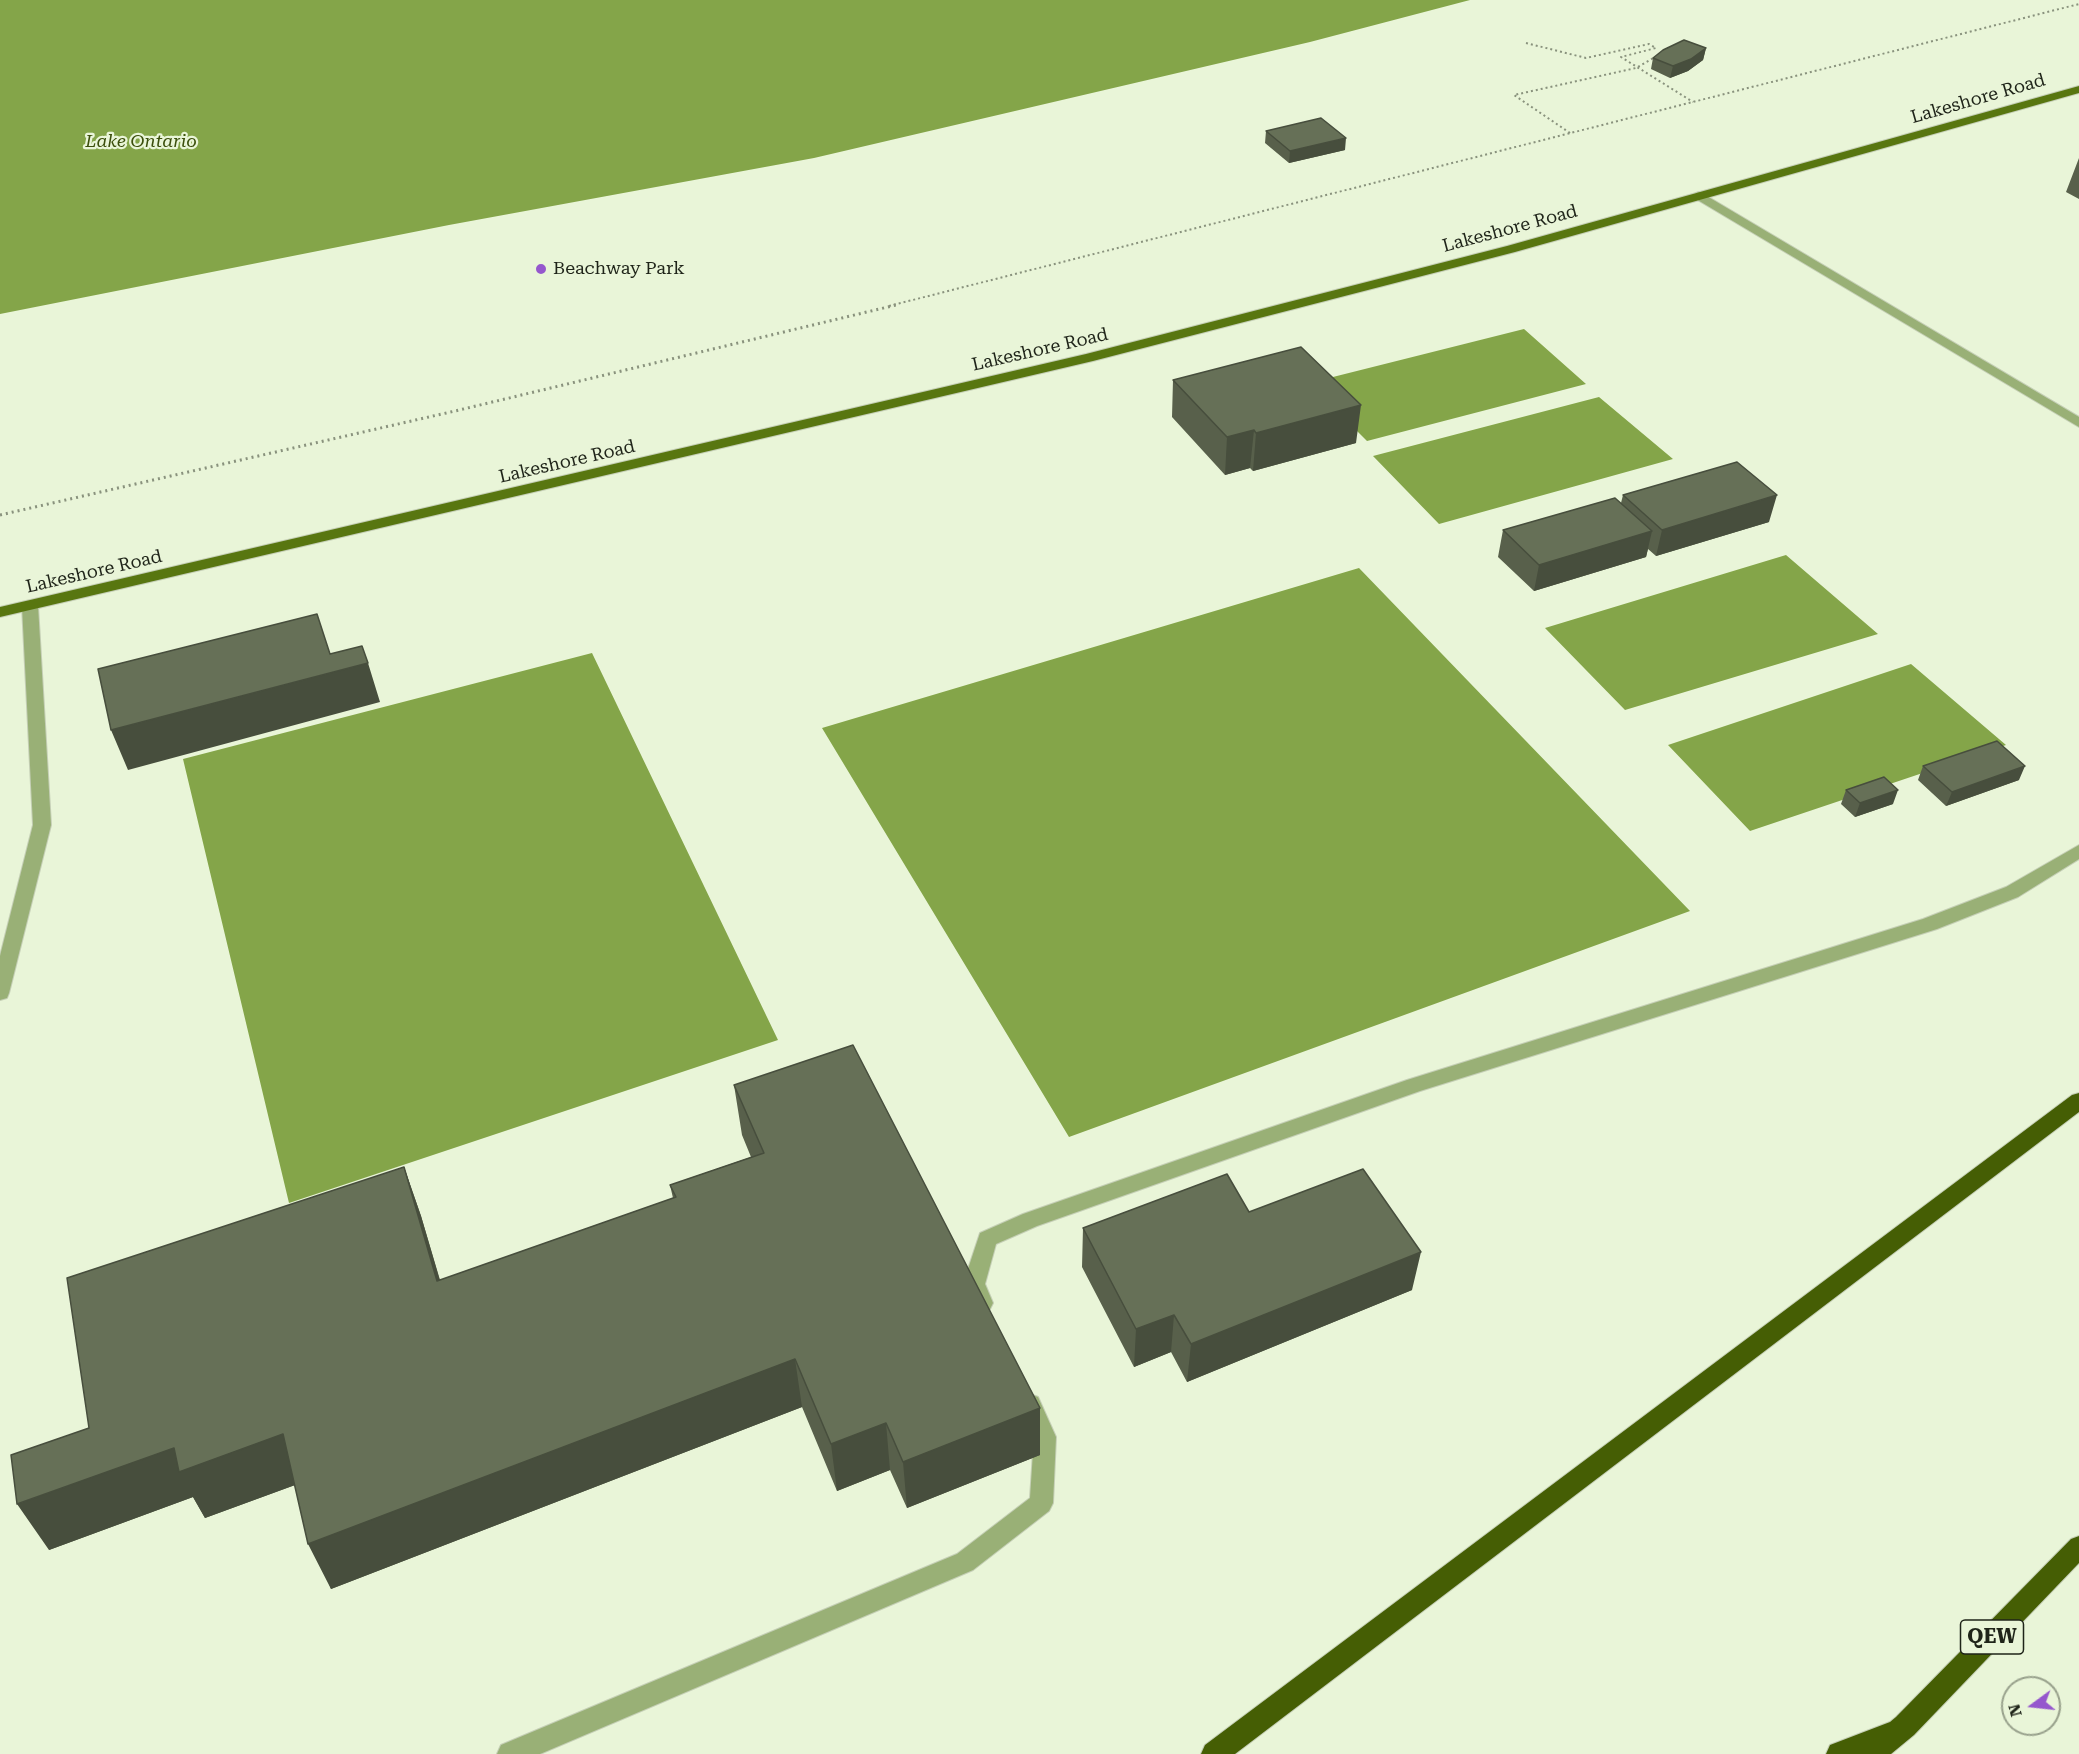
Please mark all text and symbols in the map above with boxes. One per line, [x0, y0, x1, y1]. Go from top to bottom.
street label: Lakeshore Road [1908, 69, 2048, 129]
water label: Lake Ontario [85, 131, 197, 153]
street label: Lakeshore Road [1440, 201, 1580, 257]
place label: Beachway Park [553, 258, 685, 280]
marker: Beachway Park [534, 262, 548, 276]
street label: Lakeshore Road [970, 324, 1110, 376]
street label: Lakeshore Road [497, 436, 637, 488]
street label: Lakeshore Road [24, 546, 164, 598]
road number: QEW [1960, 1620, 2024, 1654]
north arrow [2001, 1676, 2061, 1736]
text: N [2004, 1702, 2026, 1719]

